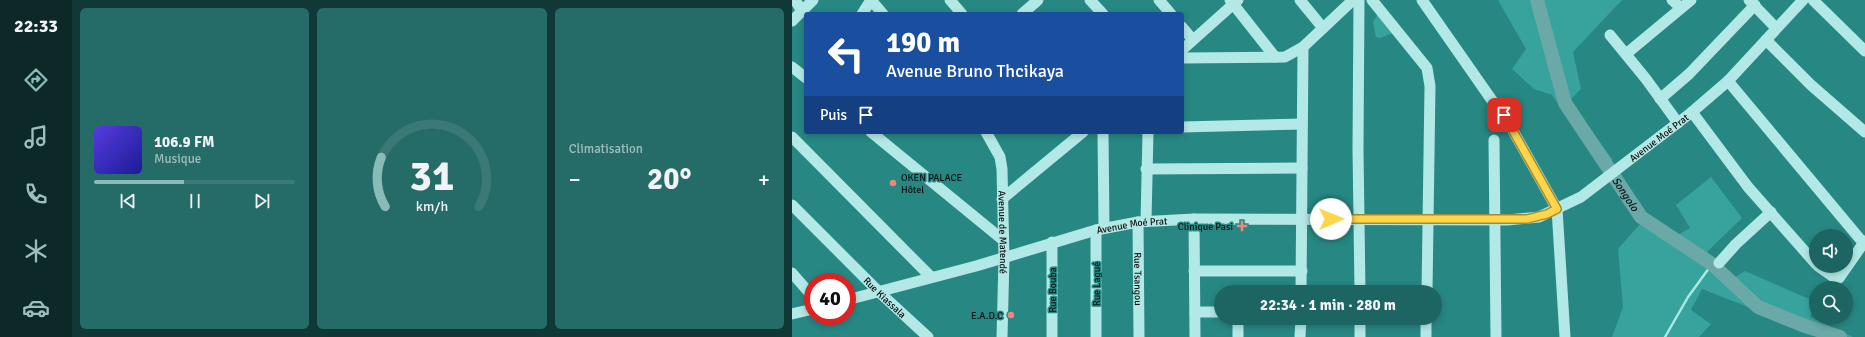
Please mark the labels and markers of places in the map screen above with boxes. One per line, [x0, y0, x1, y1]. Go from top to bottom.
pin [1487, 98, 1521, 132]
place label: OKEN PALACE Hôtel [901, 172, 963, 196]
marker: OKEN PALACE Hôtel [888, 178, 898, 188]
marker: Clinique Pasi [1236, 220, 1248, 232]
place label: Clinique Pasi [1178, 221, 1233, 233]
place label: E.A.D.C [971, 310, 1003, 322]
marker: E.A.D.C [1006, 310, 1016, 320]

